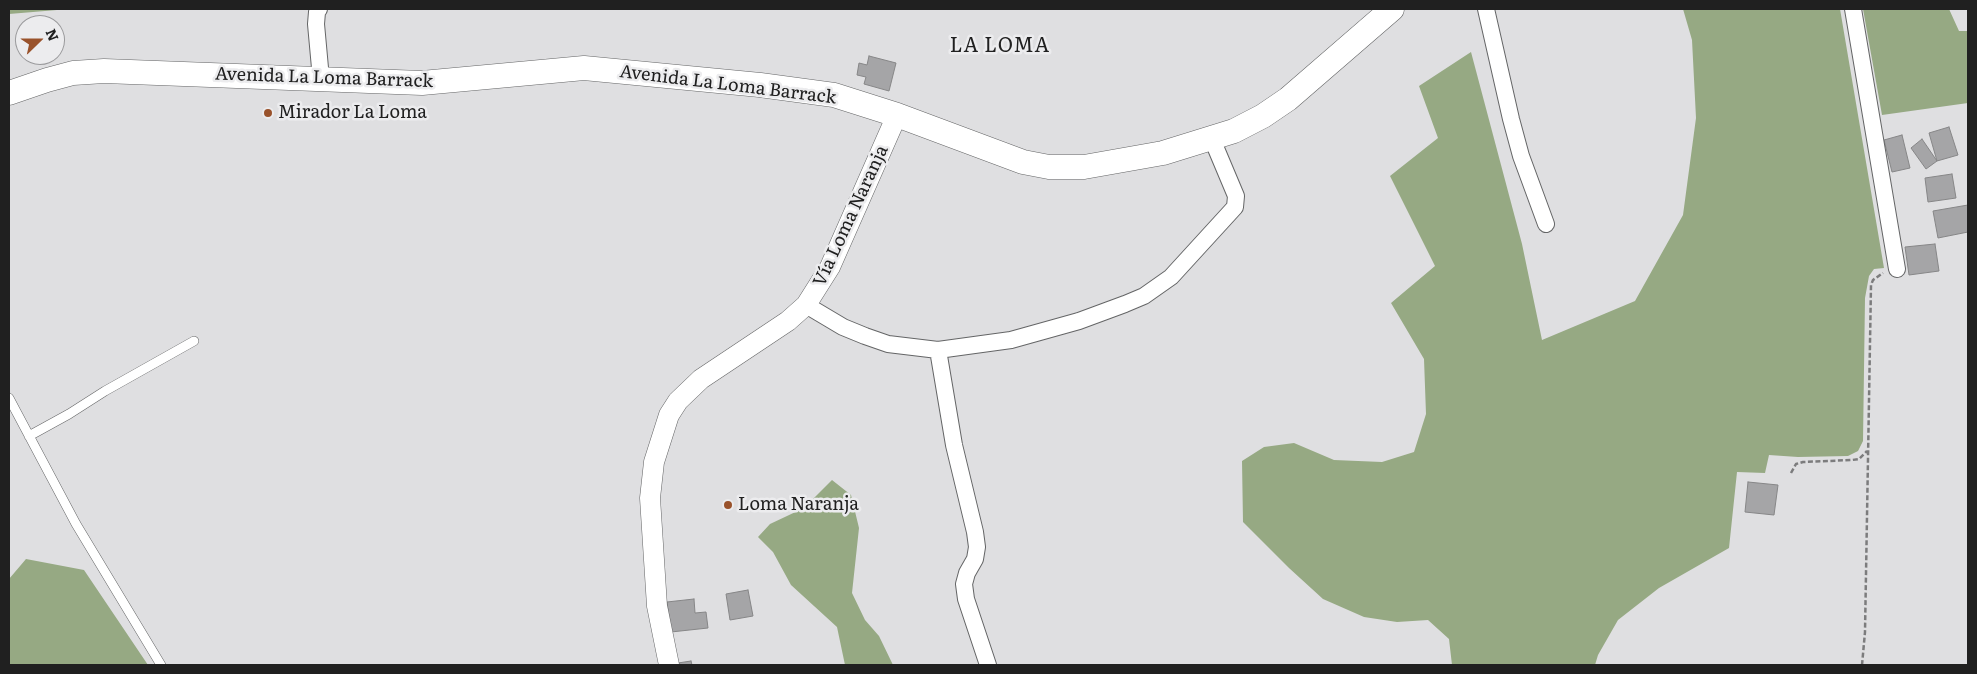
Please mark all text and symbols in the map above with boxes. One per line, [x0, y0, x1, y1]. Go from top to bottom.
north arrow [15, 15, 65, 65]
text: N [42, 26, 64, 44]
district label: LA LOMA [949, 34, 1051, 58]
street label: Avenida La Loma Barrack [618, 61, 838, 109]
street label: Avenida La Loma Barrack [214, 63, 434, 93]
place label: Mirador La Loma [278, 102, 427, 124]
marker: Mirador La Loma [262, 107, 274, 119]
street label: Vía Loma Naranja [809, 142, 893, 290]
place label: Loma Naranja [738, 494, 859, 516]
marker: Loma Naranja [722, 499, 734, 511]

